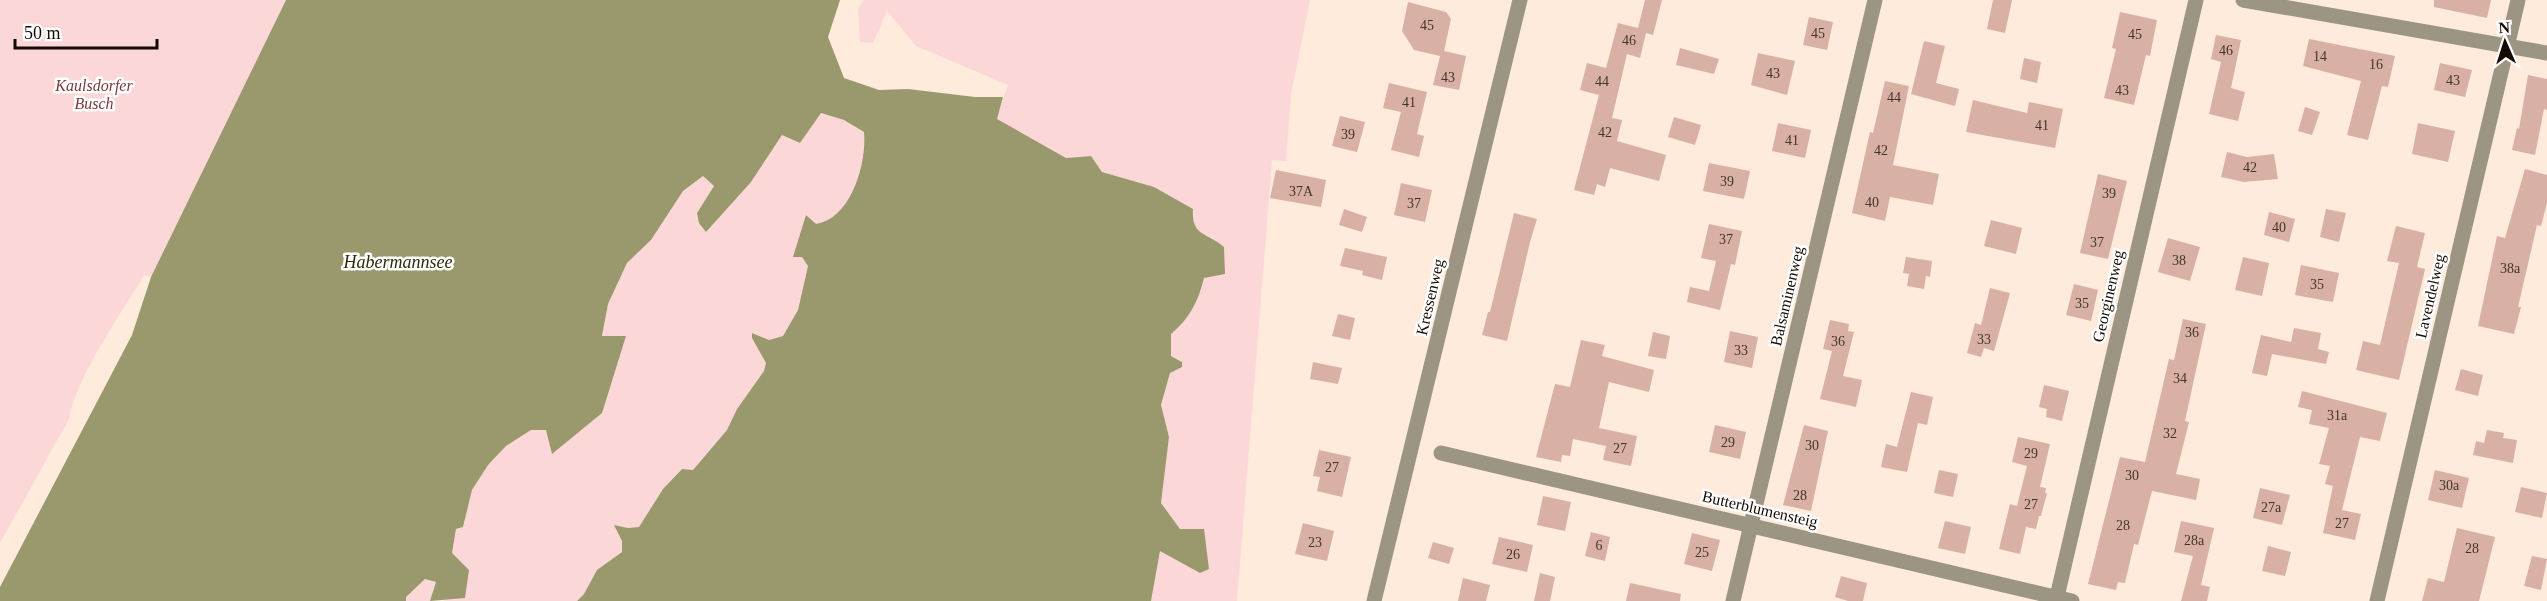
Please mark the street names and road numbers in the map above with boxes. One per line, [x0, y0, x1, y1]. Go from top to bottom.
street label: Balsaminenweg [1767, 244, 1808, 348]
street label: Georginenweg [2089, 248, 2128, 344]
street label: Lavendelweg [2412, 252, 2449, 340]
street label: Kressenweg [1413, 257, 1448, 337]
street label: Butterblumensteig [1700, 487, 1819, 532]

